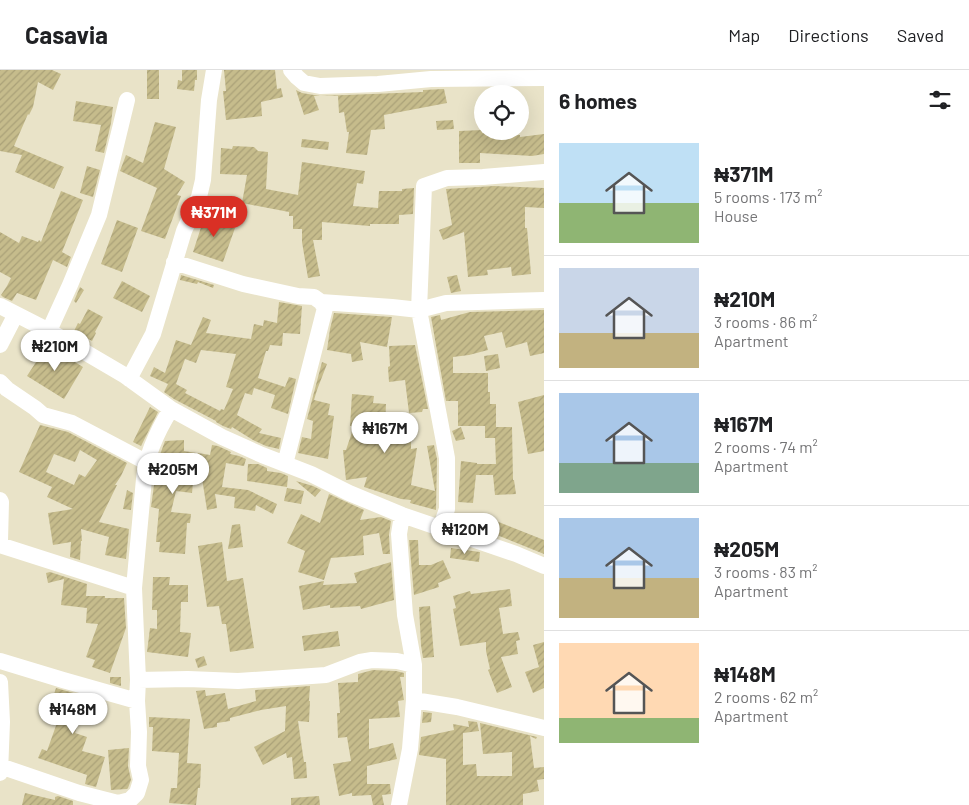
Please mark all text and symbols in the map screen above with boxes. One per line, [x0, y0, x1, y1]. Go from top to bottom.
text: Casavia [25, 20, 108, 49]
text: Map [728, 24, 760, 46]
text: Directions [788, 24, 869, 46]
text: Saved [897, 24, 944, 46]
map controls [474, 85, 529, 140]
button: locate [474, 85, 529, 140]
icon: filters [926, 86, 954, 114]
text: 6 homes [559, 88, 637, 113]
text: ₦371M [714, 161, 774, 186]
icon: home [599, 163, 659, 223]
text: 5 rooms · 173 m² [714, 187, 822, 206]
pin: ₦371M [179, 196, 249, 238]
text: ₦371M [191, 202, 237, 221]
text: House [714, 206, 758, 225]
text: ₦210M [714, 286, 775, 311]
icon: home [599, 288, 659, 348]
text: 3 rooms · 86 m² [714, 312, 818, 331]
pin: ₦210M [20, 330, 90, 372]
text: Apartment [714, 331, 789, 350]
text: ₦210M [32, 336, 78, 355]
text: ₦167M [714, 411, 773, 436]
pin: ₦167M [350, 412, 420, 454]
icon: home [599, 413, 659, 473]
text: ₦167M [362, 418, 408, 437]
text: 2 rooms · 74 m² [714, 437, 818, 456]
pin: ₦205M [138, 452, 208, 495]
text: Apartment [714, 456, 789, 475]
text: ₦205M [148, 459, 198, 478]
pin: ₦120M [430, 512, 500, 555]
text: ₦120M [442, 519, 488, 538]
text: ₦205M [714, 536, 779, 561]
icon: home [599, 538, 659, 598]
text: 3 rooms · 83 m² [714, 562, 818, 581]
text: Apartment [714, 581, 789, 600]
text: ₦148M [714, 661, 776, 686]
icon: home [599, 663, 659, 723]
text: 2 rooms · 62 m² [714, 687, 818, 706]
pin: ₦148M [38, 692, 108, 735]
text: ₦148M [50, 699, 97, 718]
text: Apartment [714, 706, 789, 725]

